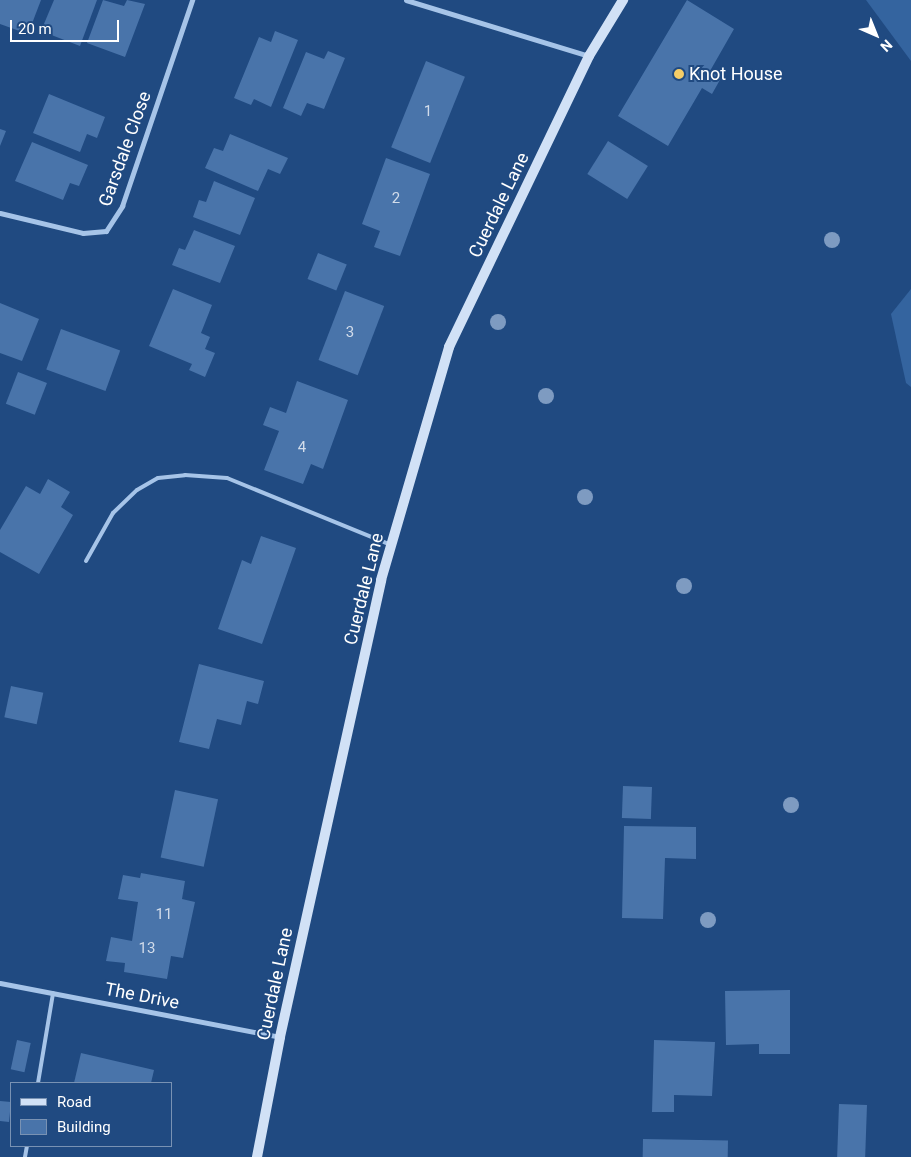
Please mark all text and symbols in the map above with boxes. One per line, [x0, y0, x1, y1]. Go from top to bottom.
scale bar [12, 10, 121, 42]
north arrow [851, 10, 901, 60]
text: 20 m [18, 20, 52, 38]
text: N [877, 37, 896, 55]
place label: Knot House [689, 63, 783, 85]
marker: Knot House [673, 68, 685, 80]
street label: Garsdale Close [94, 88, 156, 210]
house number: 1 [424, 103, 432, 121]
street label: Cuerdale Lane [464, 149, 534, 261]
house number: 2 [392, 190, 400, 208]
house number: 3 [346, 324, 354, 342]
house number: 4 [298, 439, 306, 457]
street label: Cuerdale Lane [340, 531, 388, 647]
house number: 11 [156, 906, 172, 924]
street label: Cuerdale Lane [253, 926, 297, 1042]
house number: 13 [139, 940, 155, 958]
street label: The Drive [103, 978, 181, 1014]
legend [10, 1082, 172, 1147]
text: Road [57, 1093, 91, 1111]
text: Building [57, 1118, 111, 1136]

